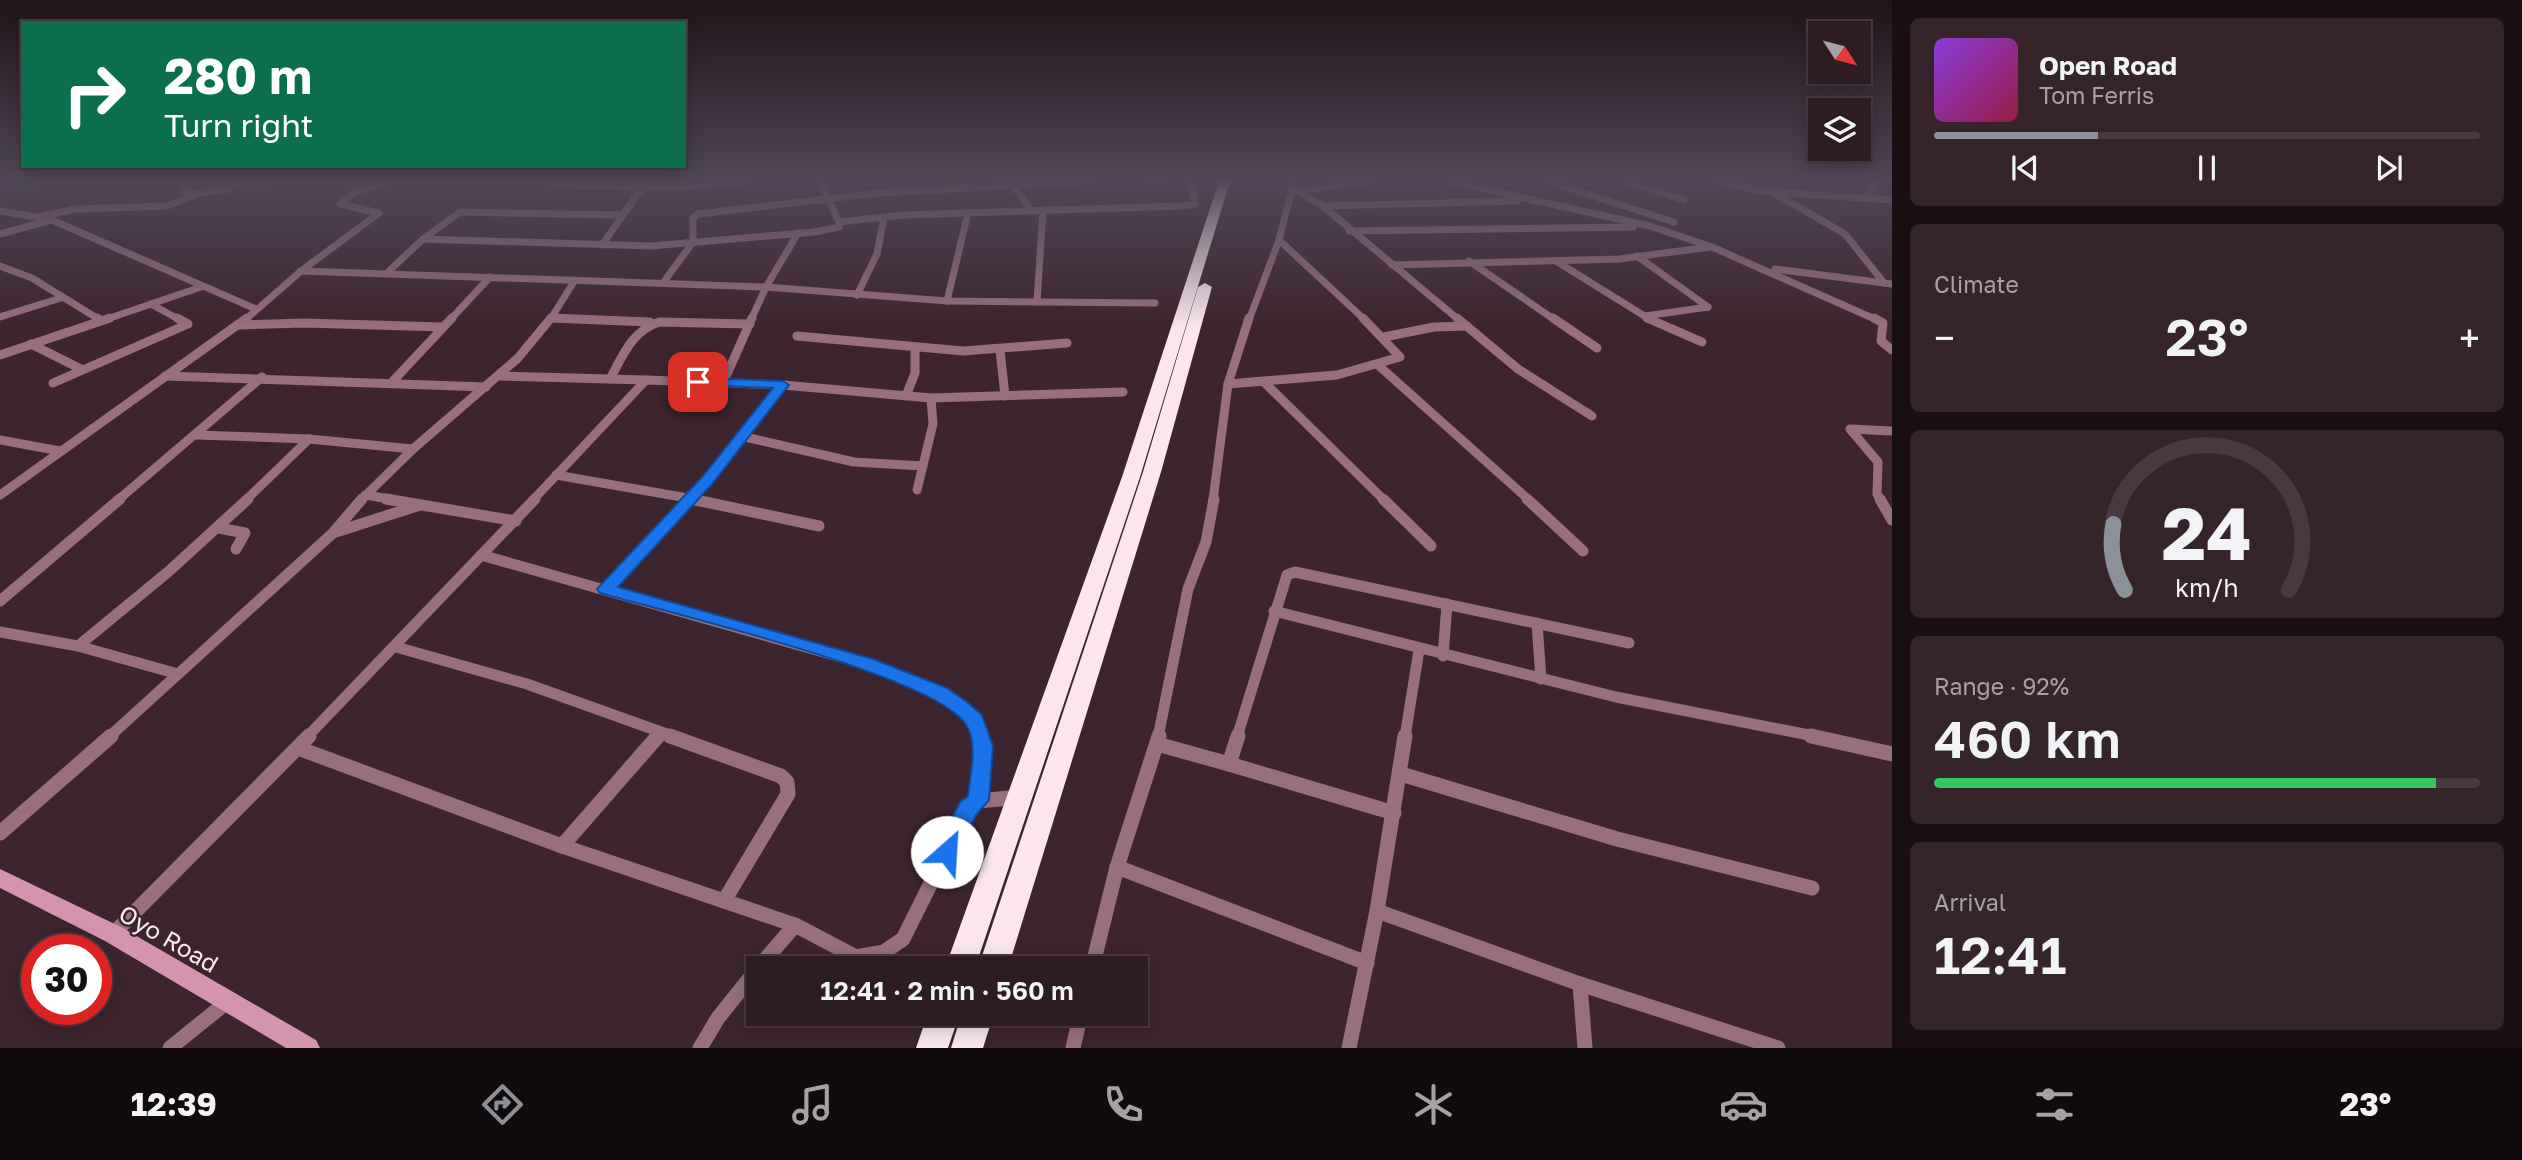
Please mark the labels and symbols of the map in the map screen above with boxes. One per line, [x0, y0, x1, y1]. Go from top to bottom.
north arrow [1808, 21, 1871, 84]
pin [668, 352, 728, 412]
position arrow [910, 815, 984, 889]
street label: Oyo Road [114, 898, 224, 978]
speed limit sign: 30 [21, 934, 112, 1025]

